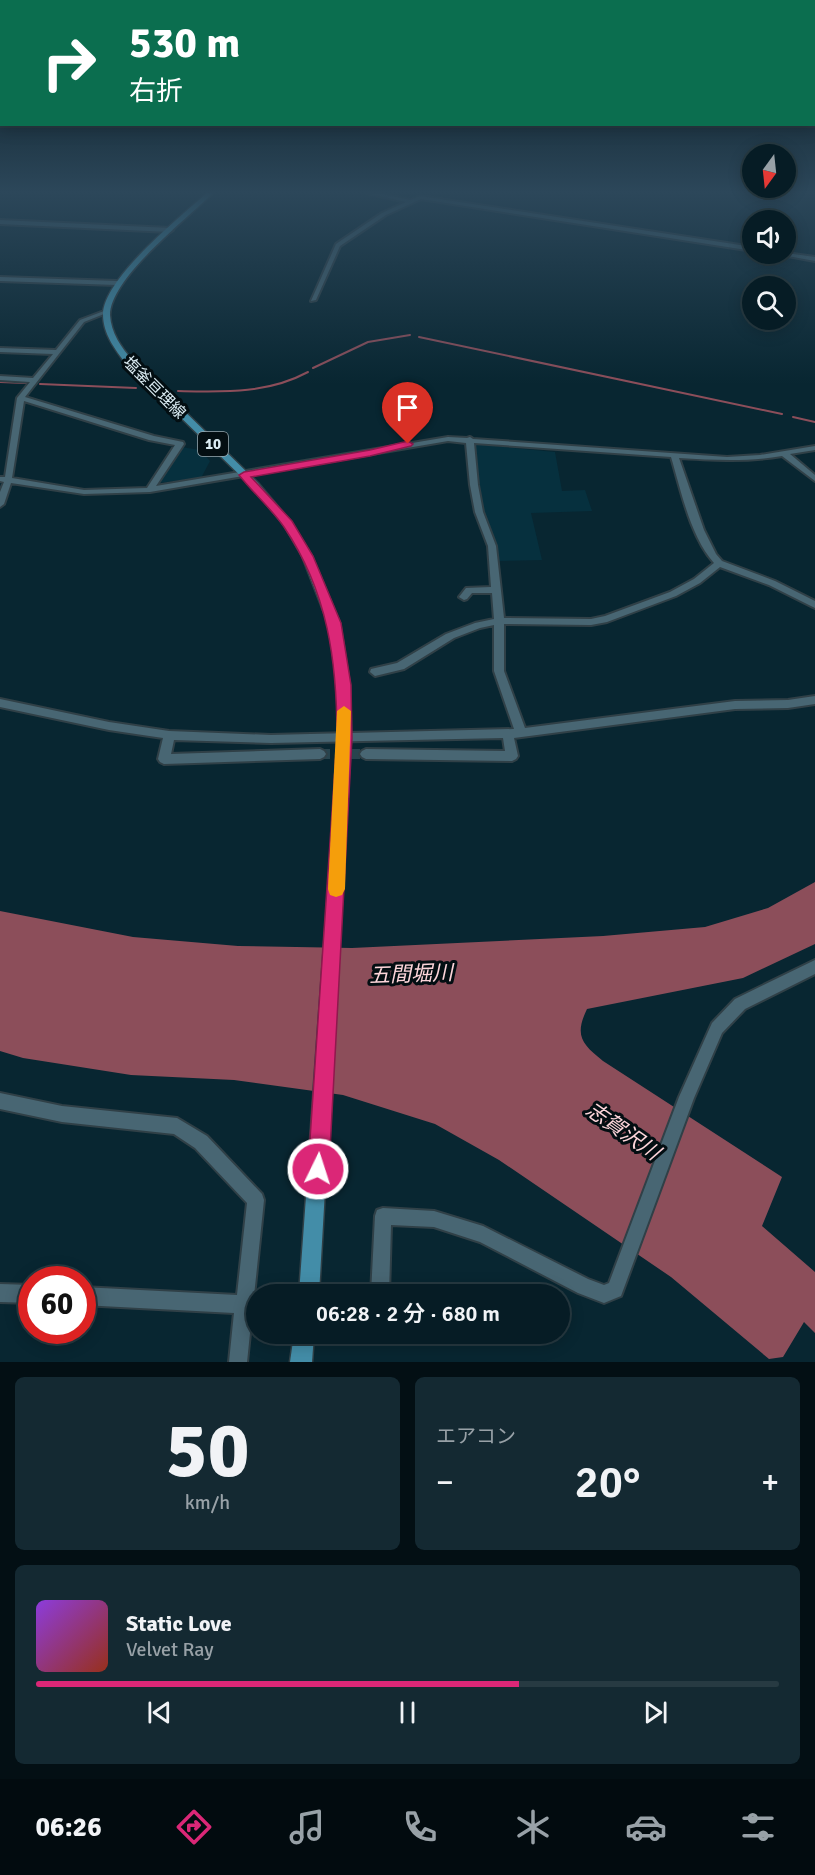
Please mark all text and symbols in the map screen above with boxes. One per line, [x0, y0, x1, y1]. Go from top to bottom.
text: 530 m [129, 18, 240, 69]
icon: right [30, 24, 108, 102]
text: 右折 [129, 75, 183, 108]
north arrow [742, 144, 796, 198]
map controls [742, 144, 796, 330]
button: sound [742, 210, 796, 264]
button: search [742, 276, 796, 330]
street label: 塩釜亘理線 [119, 352, 190, 423]
pin [382, 382, 433, 444]
icon: arrive [391, 391, 424, 424]
road number: 10 [198, 432, 228, 456]
water label: 五間堀川 [369, 959, 455, 988]
water label: 志賀沢川 [581, 1096, 666, 1167]
position arrow [286, 1137, 350, 1201]
speed limit sign: 60 [18, 1266, 96, 1344]
text: 06:28 · 2 分 · 680 m [316, 1300, 500, 1327]
text: 50 [165, 1403, 250, 1499]
text: エアコン [436, 1424, 516, 1449]
text: 20° [575, 1455, 640, 1510]
text: − [436, 1462, 454, 1503]
text: + [761, 1462, 779, 1503]
text: km/h [185, 1490, 230, 1515]
text: Static Love [126, 1610, 232, 1637]
text: Velvet Ray [126, 1637, 214, 1662]
icon: previous [143, 1696, 176, 1729]
icon: pause [391, 1696, 424, 1729]
icon: next [639, 1696, 672, 1729]
icon: directions [173, 1806, 215, 1848]
icon: music [286, 1806, 328, 1848]
icon: phone [399, 1806, 441, 1848]
icon: climate [512, 1806, 554, 1848]
icon: car [625, 1806, 667, 1848]
icon: filters [737, 1806, 779, 1848]
text: 06:26 [35, 1811, 102, 1844]

